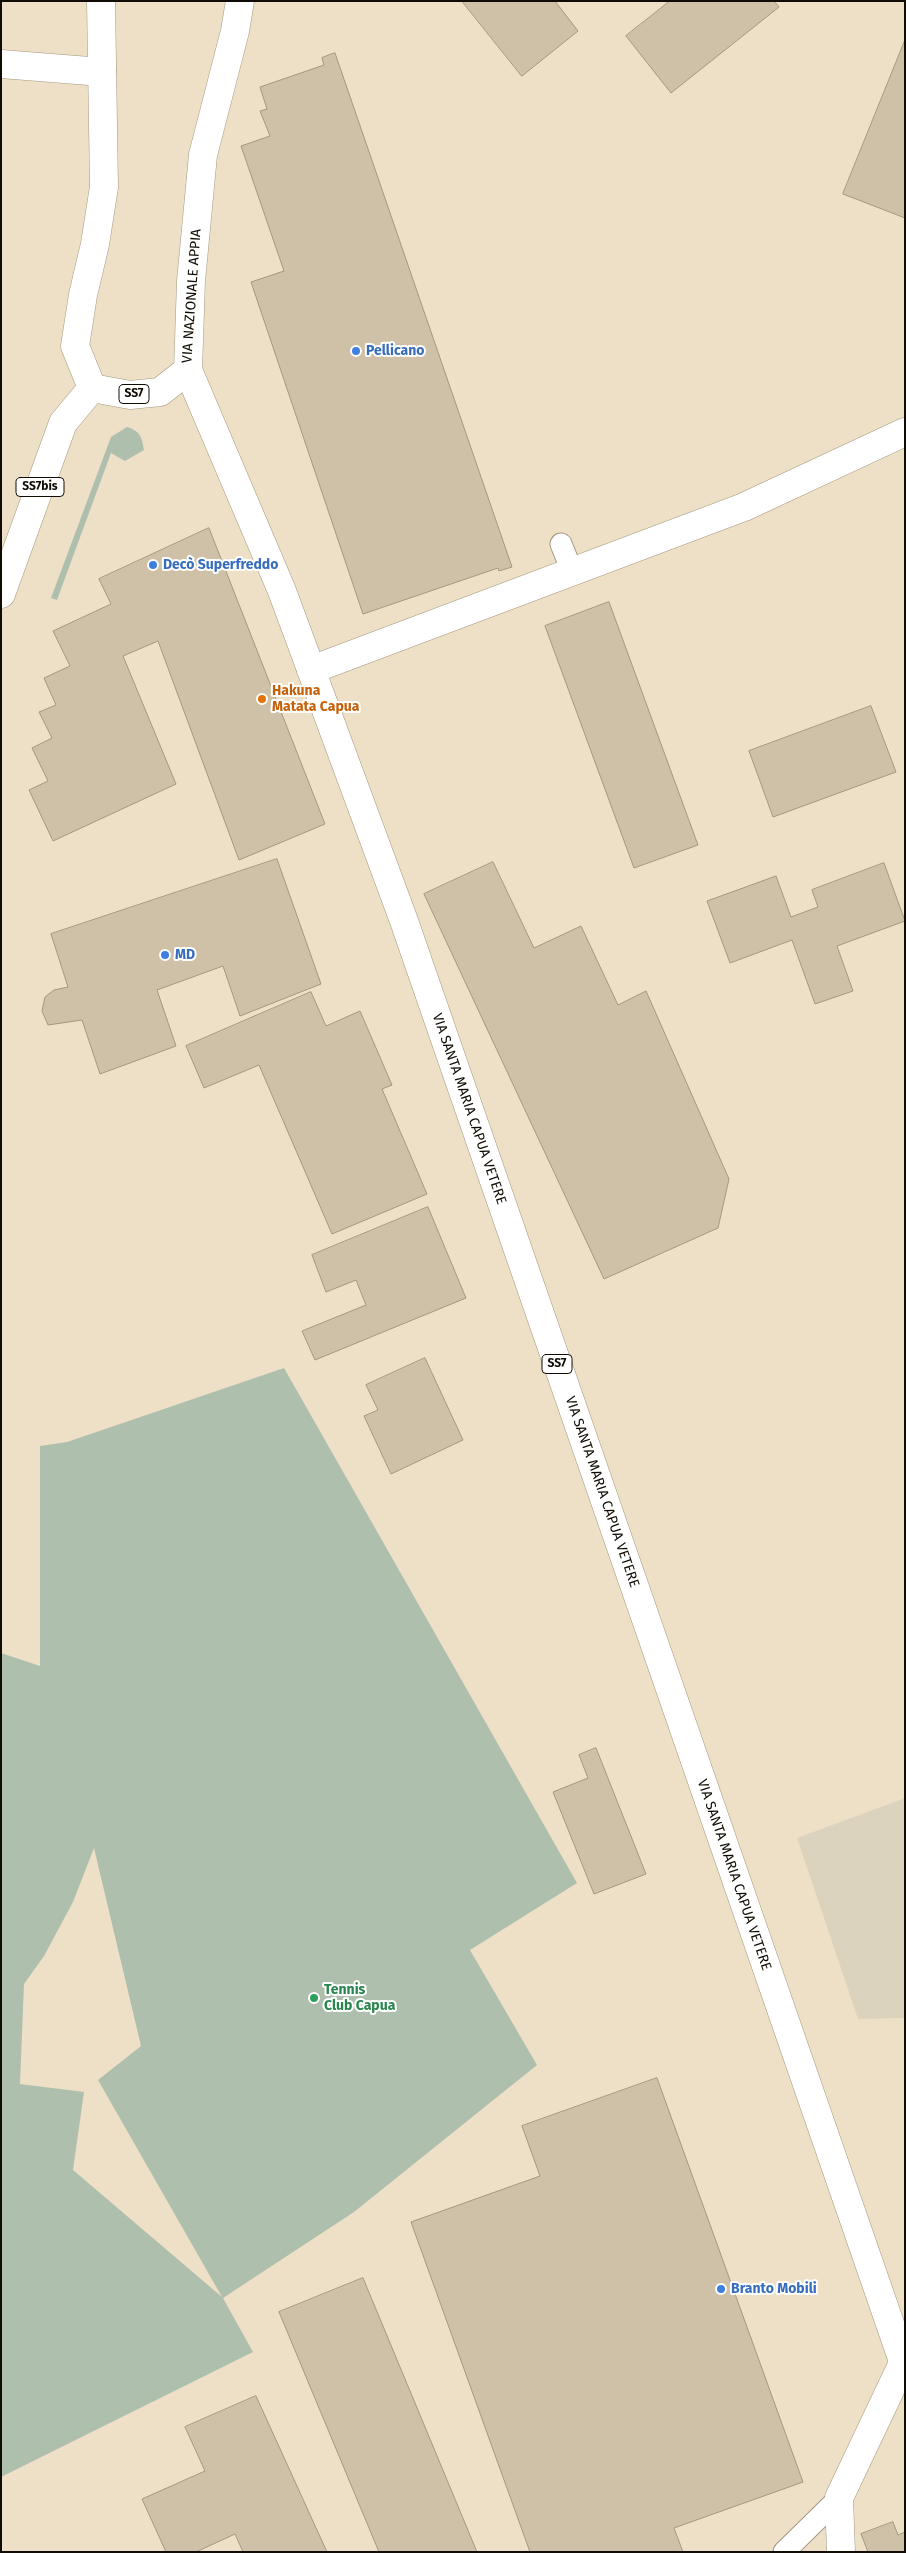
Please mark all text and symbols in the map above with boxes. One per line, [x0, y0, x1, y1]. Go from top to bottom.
street label: VIA NAZIONALE APPIA [179, 228, 205, 364]
place label: Pellicano [366, 343, 424, 359]
marker: Pellicano [350, 345, 362, 357]
road number: SS7 [119, 384, 149, 404]
road number: SS7bis [16, 478, 64, 497]
place label: Decò Superfreddo [163, 557, 278, 573]
marker: Decò Superfreddo [147, 559, 159, 571]
place label: Hakuna Matata Capua [272, 683, 359, 716]
marker: Hakuna Matata Capua [256, 693, 268, 705]
place label: MD [175, 947, 195, 963]
marker: MD [159, 949, 171, 961]
street label: VIA SANTA MARIA CAPUA VETERE [428, 1011, 510, 1207]
road number: SS7 [542, 1355, 572, 1374]
street label: VIA SANTA MARIA CAPUA VETERE [561, 1394, 643, 1590]
street label: VIA SANTA MARIA CAPUA VETERE [693, 1777, 775, 1973]
place label: Tennis Club Capua [324, 1982, 395, 2014]
marker: Tennis Club Capua [308, 1992, 320, 2004]
place label: Branto Mobili [731, 2281, 817, 2297]
marker: Branto Mobili [715, 2283, 727, 2295]

